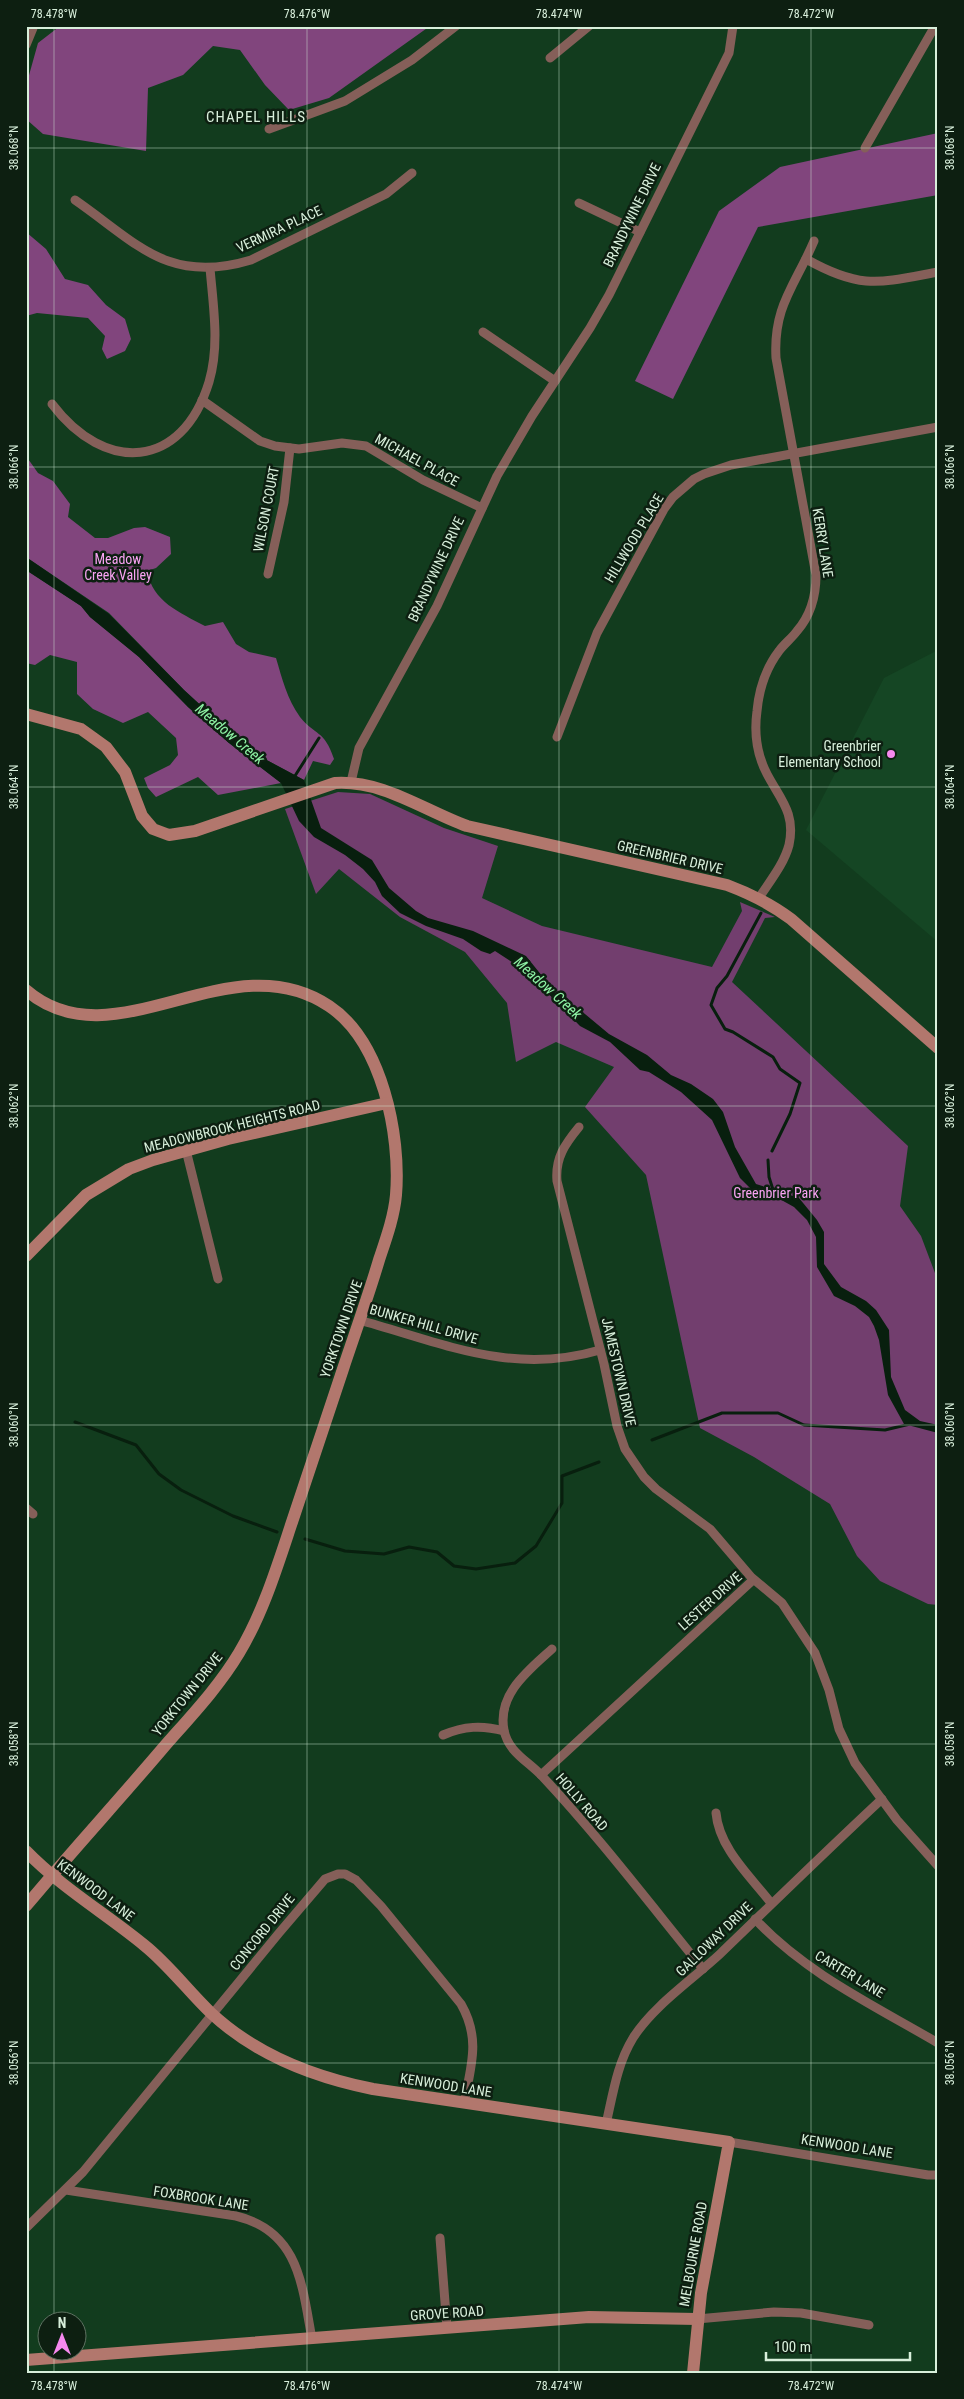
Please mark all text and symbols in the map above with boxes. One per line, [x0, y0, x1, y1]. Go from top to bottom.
text: 78.478°W [31, 7, 77, 21]
text: 78.476°W [284, 7, 330, 21]
text: 78.474°W [536, 7, 582, 21]
text: 78.472°W [788, 7, 834, 21]
district label: CHAPEL HILLS [206, 108, 306, 126]
text: 38.068°N [7, 126, 21, 170]
text: 38.068°N [943, 126, 957, 170]
street label: BRANDYWINE DRIVE [600, 160, 664, 270]
street label: VERMIRA PLACE [234, 202, 324, 256]
street label: MICHAEL PLACE [372, 430, 462, 490]
text: 38.066°N [7, 445, 21, 489]
text: 38.066°N [943, 445, 957, 489]
street label: WILSON COURT [250, 465, 282, 553]
street label: HILLWOOD PLACE [601, 491, 667, 585]
street label: KERRY LANE [810, 507, 836, 579]
street label: BRANDYWINE DRIVE [405, 514, 467, 624]
park label: Meadow Creek Valley [84, 551, 152, 583]
water label: Meadow Creek [192, 700, 269, 768]
place label: Greenbrier Elementary School [778, 738, 881, 770]
marker: Greenbrier Elementary School [885, 748, 897, 760]
text: 38.064°N [7, 765, 21, 809]
text: 38.064°N [943, 765, 957, 809]
street label: GREENBRIER DRIVE [615, 837, 725, 877]
water label: Meadow Creek [510, 953, 586, 1023]
text: 38.062°N [7, 1084, 21, 1128]
text: 38.062°N [943, 1084, 957, 1128]
street label: MEADOWBROOK HEIGHTS ROAD [142, 1096, 322, 1156]
park label: Greenbrier Park [733, 1185, 820, 1201]
street label: YORKTOWN DRIVE [317, 1278, 365, 1380]
street label: BUNKER HILL DRIVE [368, 1301, 480, 1347]
street label: JAMESTOWN DRIVE [599, 1316, 639, 1428]
text: 38.060°N [7, 1403, 21, 1447]
text: 38.060°N [943, 1403, 957, 1447]
street label: LESTER DRIVE [675, 1568, 745, 1634]
street label: YORKTOWN DRIVE [149, 1649, 225, 1739]
text: 38.058°N [7, 1722, 21, 1766]
text: 38.058°N [943, 1722, 957, 1766]
street label: HOLLY ROAD [553, 1770, 611, 1834]
street label: KENWOOD LANE [54, 1856, 138, 1924]
street label: CONCORD DRIVE [226, 1891, 298, 1973]
street label: GALLOWAY DRIVE [673, 1899, 755, 1979]
street label: CARTER LANE [812, 1947, 888, 2001]
text: 38.056°N [7, 2041, 21, 2085]
text: 38.056°N [943, 2041, 957, 2085]
street label: KENWOOD LANE [399, 2070, 493, 2100]
street label: KENWOOD LANE [800, 2131, 894, 2161]
street label: FOXBROOK LANE [152, 2183, 250, 2213]
street label: MELBOURNE ROAD [676, 2200, 710, 2308]
street label: GROVE ROAD [410, 2302, 484, 2324]
north arrow [38, 2312, 88, 2362]
text: N [58, 2315, 66, 2331]
scale bar [766, 2329, 910, 2361]
text: 100 m [774, 2338, 811, 2356]
text: 78.478°W [31, 2379, 77, 2393]
text: 78.476°W [284, 2379, 330, 2393]
text: 78.474°W [536, 2379, 582, 2393]
text: 78.472°W [788, 2379, 834, 2393]

